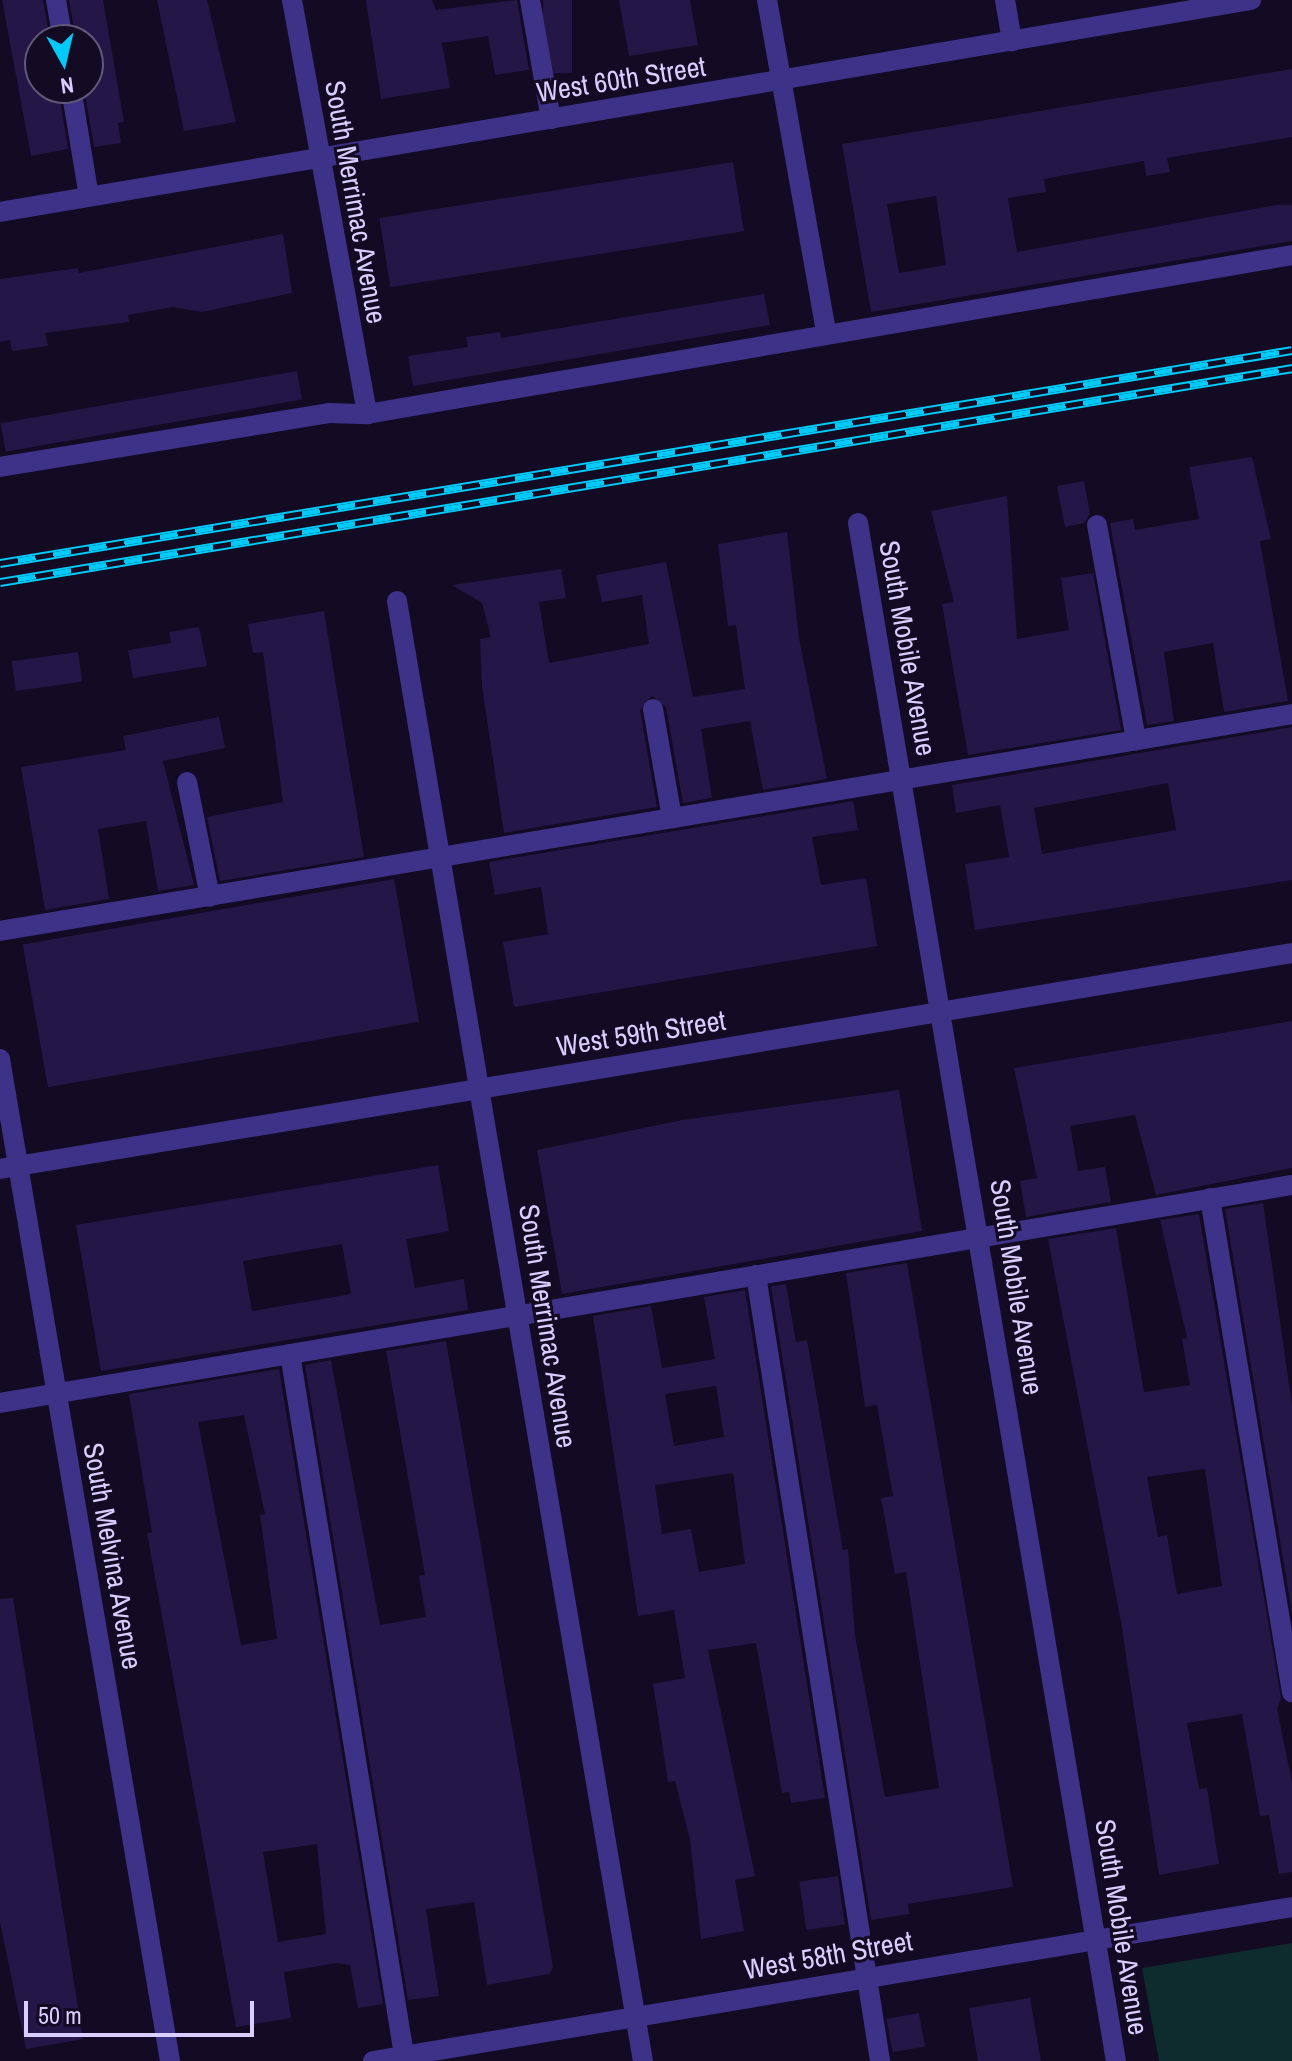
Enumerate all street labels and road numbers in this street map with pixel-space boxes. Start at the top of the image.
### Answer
street label: West 60th Street [534,49,708,109]
street label: South Merrimac Avenue [318,77,394,327]
street label: South Mobile Avenue [872,537,944,759]
street label: West 59th Street [554,1003,728,1063]
street label: South Mobile Avenue [983,1176,1051,1398]
street label: South Merrimac Avenue [512,1201,584,1451]
street label: South Melvina Avenue [76,1440,150,1672]
street label: South Mobile Avenue [1088,1816,1156,2038]
street label: West 58th Street [741,1924,915,1986]

